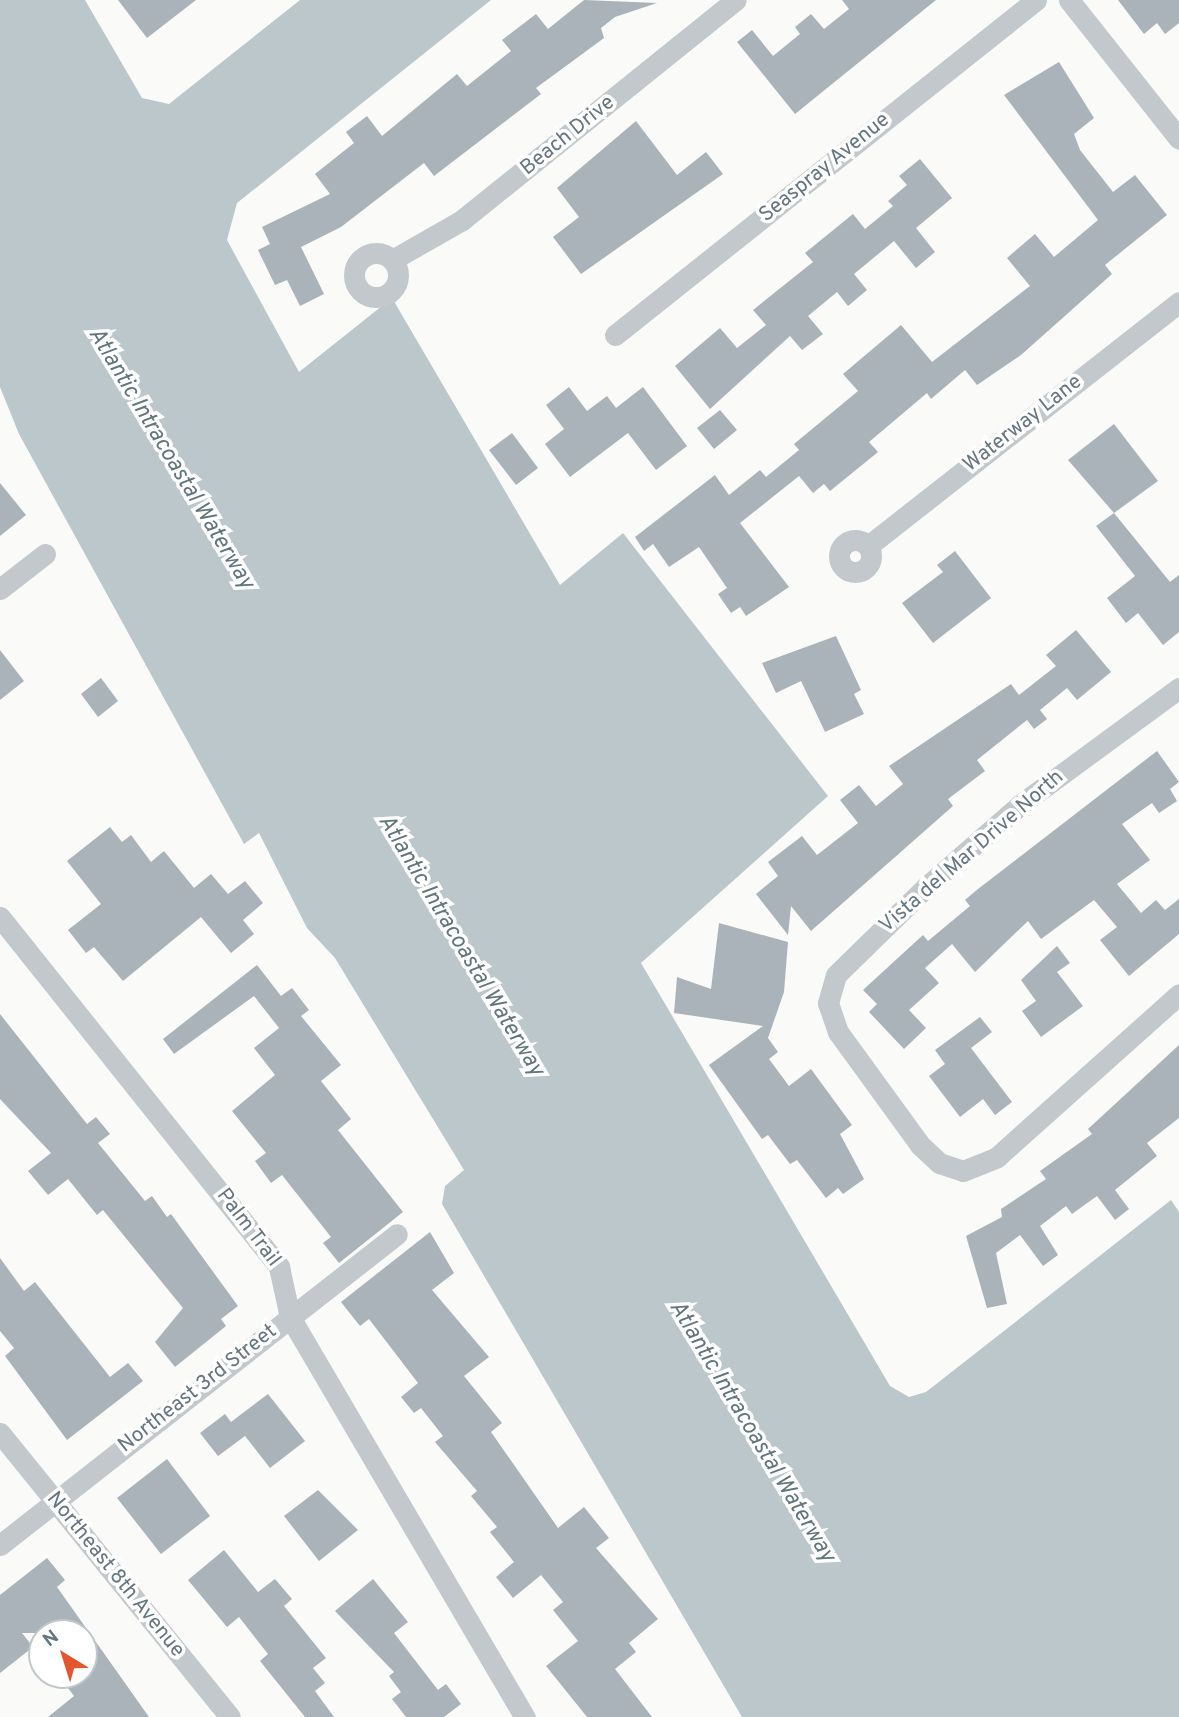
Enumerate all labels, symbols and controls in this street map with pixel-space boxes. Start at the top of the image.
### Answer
street label: Beach Drive [516,90,620,182]
street label: Seaspray Avenue [754,108,896,228]
water label: Atlantic Intracoastal Waterway [81,323,259,595]
street label: Waterway Lane [959,370,1087,478]
street label: Vista del Mar Drive North [875,765,1069,939]
water label: Atlantic Intracoastal Waterway [371,810,549,1082]
street label: Palm Trail [210,1184,286,1272]
water label: Atlantic Intracoastal Waterway [662,1296,840,1568]
street label: Northeast 3rd Street [114,1319,282,1459]
street label: Northeast 8th Avenue [40,1487,190,1663]
north arrow [28,1619,98,1689]

